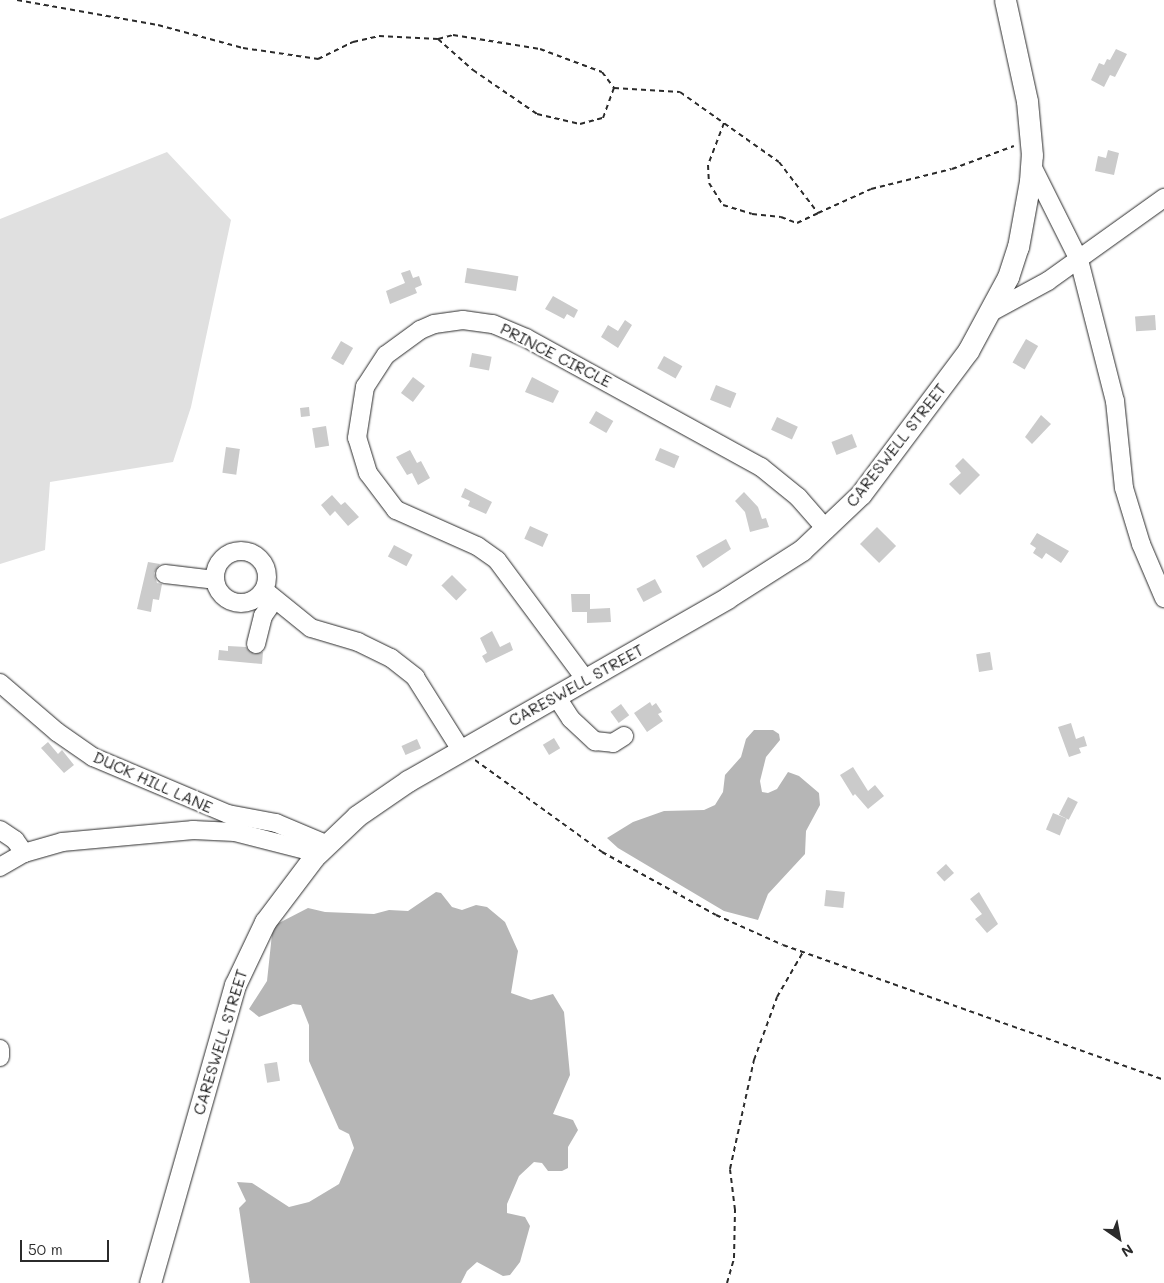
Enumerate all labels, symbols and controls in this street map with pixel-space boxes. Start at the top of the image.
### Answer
street label: PRINCE CIRCLE [497,319,615,391]
street label: CARESWELL STREET [842,379,950,511]
street label: CARESWELL STREET [505,640,647,730]
street label: DUCK HILL LANE [90,747,216,817]
street label: CARESWELL STREET [189,967,251,1117]
north arrow [1094,1213,1144,1263]
scale bar [22,1230,111,1262]
text: 50 m [28,1239,63,1259]
text: N [1118,1240,1137,1262]

